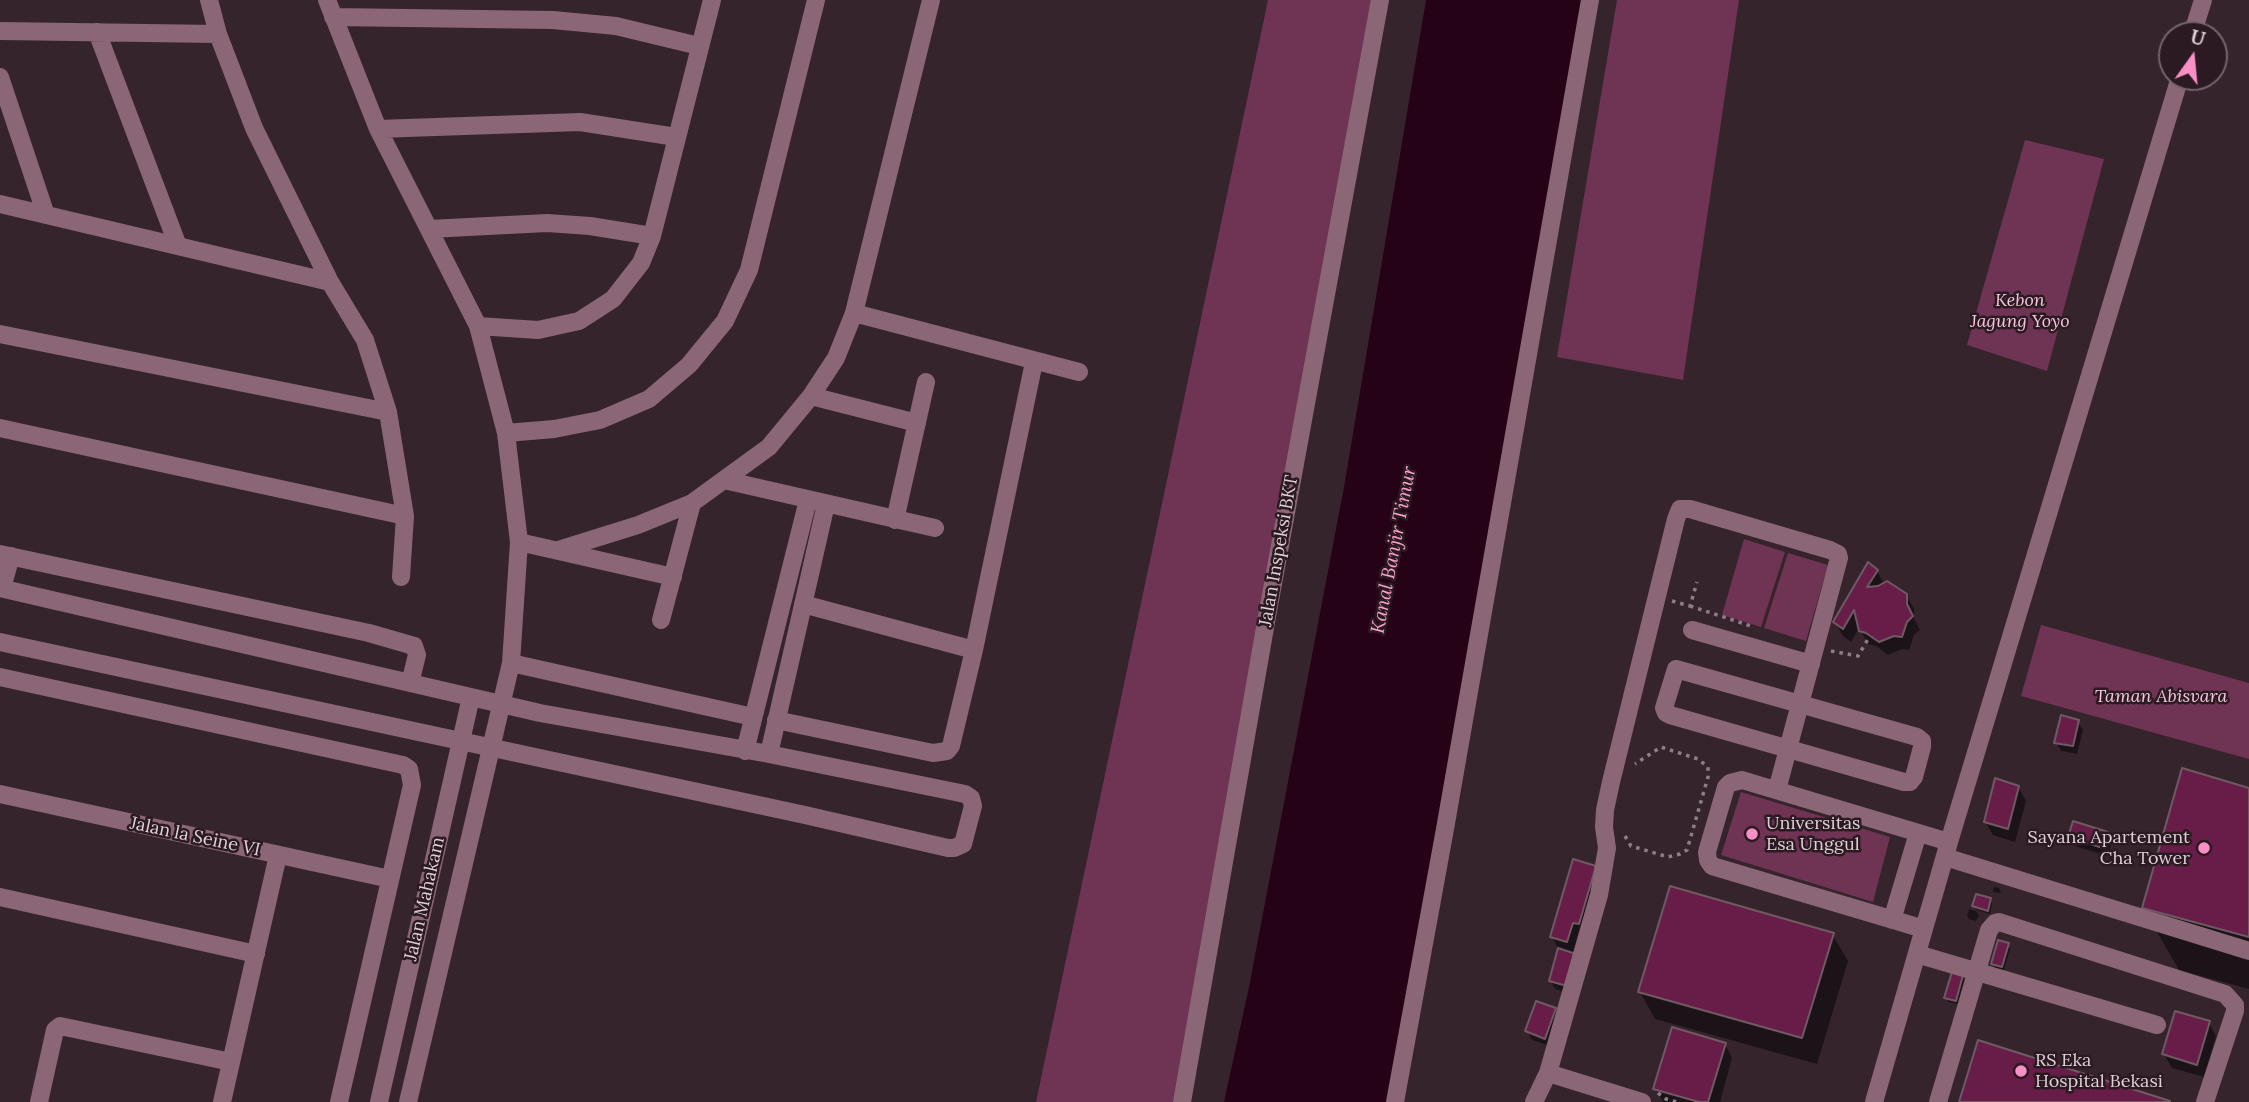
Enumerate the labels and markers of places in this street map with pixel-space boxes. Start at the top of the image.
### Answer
place label: Universitas Esa Unggul [1766,813,1860,856]
marker: Universitas Esa Unggul [1744,826,1760,842]
place label: Sayana Apartement Cha Tower [2027,827,2190,870]
marker: Sayana Apartement Cha Tower [2196,840,2212,856]
place label: RS Eka Hospital Bekasi [2035,1050,2163,1092]
marker: RS Eka Hospital Bekasi [2013,1063,2029,1079]

